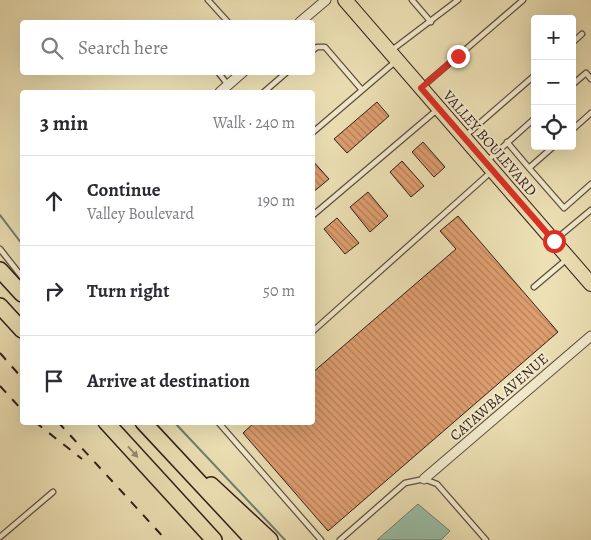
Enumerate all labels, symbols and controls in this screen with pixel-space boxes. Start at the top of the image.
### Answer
map controls [531,15,576,150]
button: + [531,15,576,60]
search box [20,20,315,75]
icon: search [38,34,66,62]
text: Search here [78,35,168,61]
route end [447,45,470,68]
button: − [531,60,576,105]
street label: VALLEY BOULEVARD [438,85,542,200]
button: locate [531,105,576,150]
text: 3 min [40,109,88,137]
text: Walk · 240 m [213,112,295,134]
text: Continue [87,177,161,203]
icon: ahead [40,187,68,215]
text: 190 m [257,190,295,212]
text: Valley Boulevard [87,203,194,225]
route start [543,230,566,253]
icon: right [40,277,68,305]
text: Turn right [87,278,169,304]
text: 50 m [263,280,295,302]
street label: CATAWBA AVENUE [445,349,553,445]
icon: arrive [40,367,68,395]
text: Arrive at destination [87,368,250,394]
one-way arrow [127,445,139,457]

